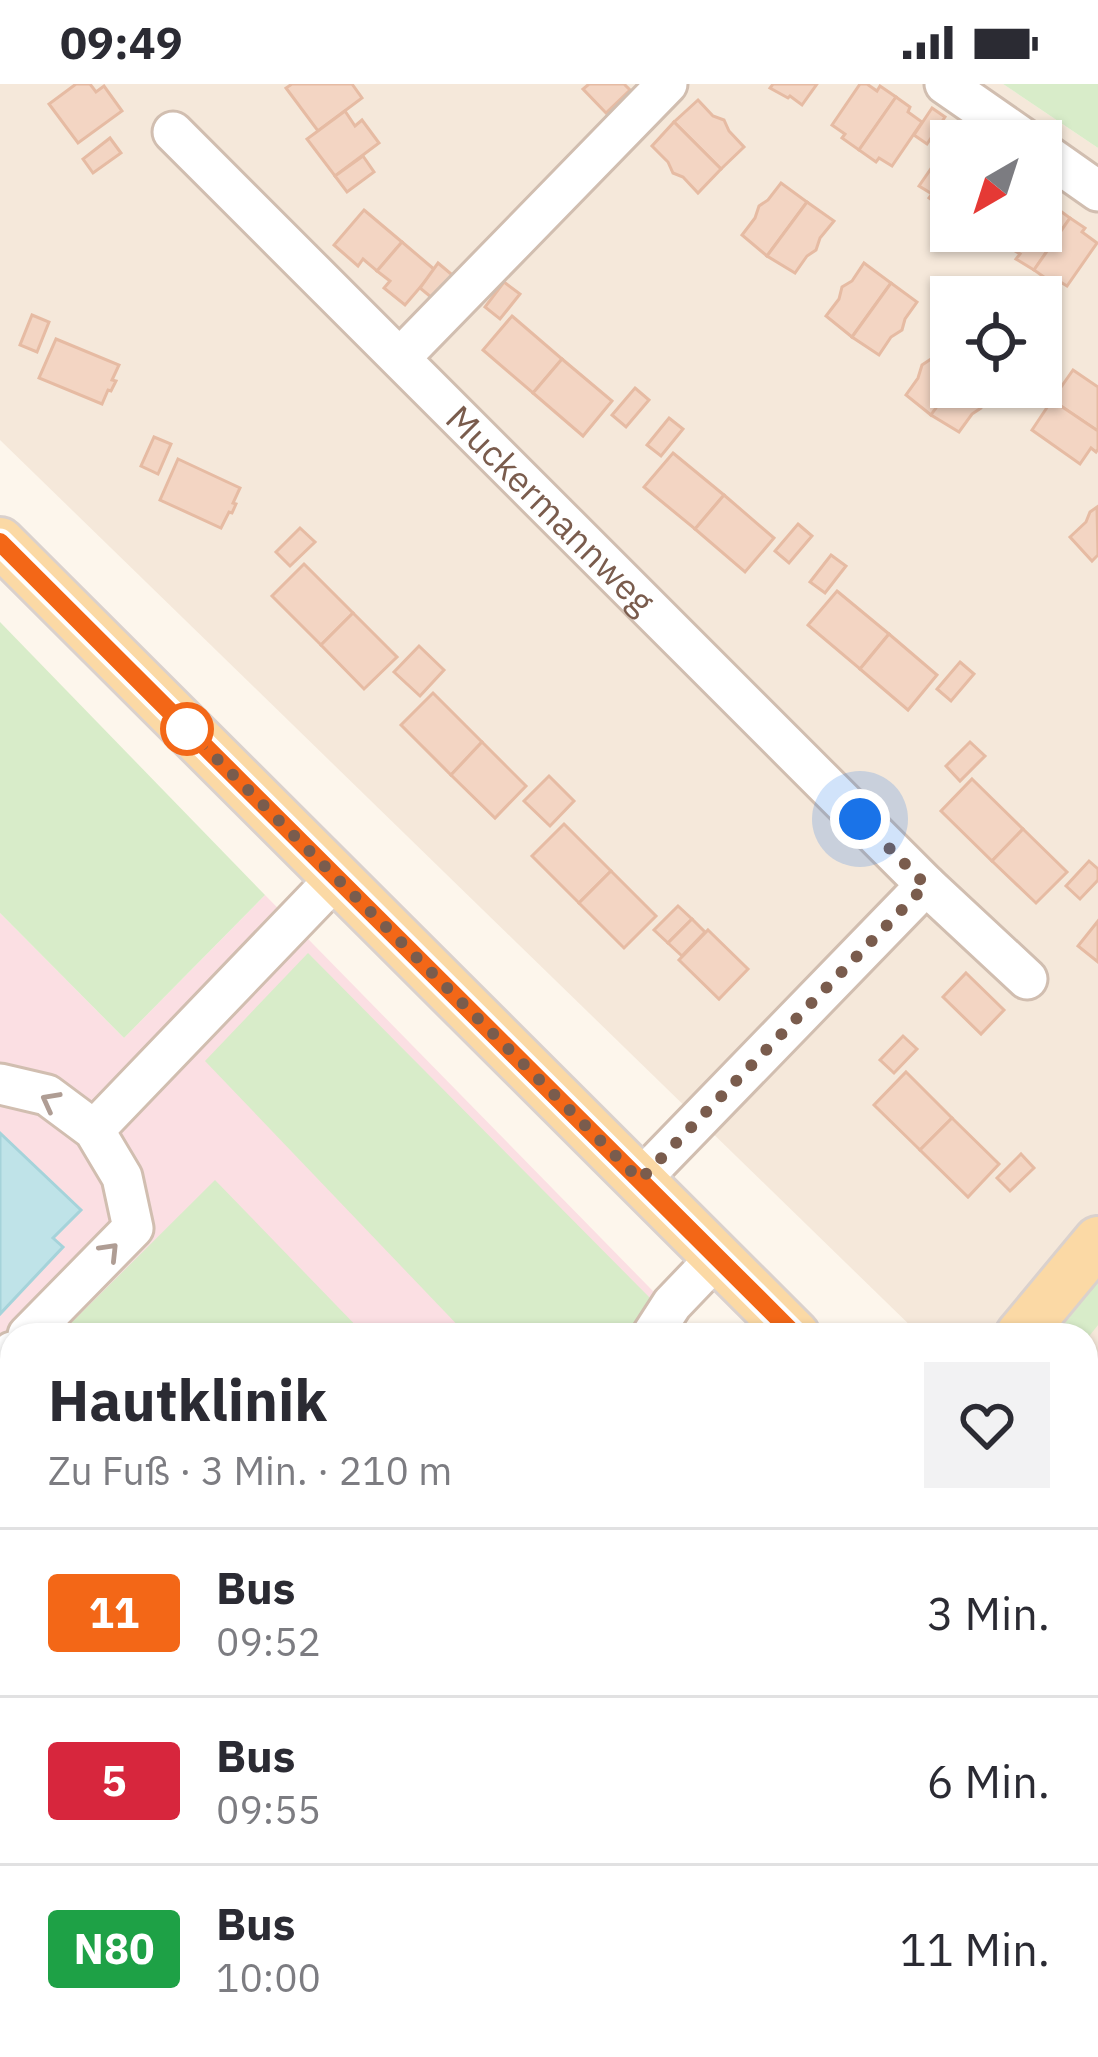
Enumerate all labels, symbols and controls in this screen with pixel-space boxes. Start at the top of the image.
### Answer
text: 09:49 [60,13,183,71]
north arrow [930,120,1062,252]
map controls [930,120,1062,408]
button: locate [930,276,1062,408]
street label: Muckermannweg [436,395,665,624]
unlabelled marker [162,704,212,754]
your location [830,789,890,849]
one-way arrow [40,1093,62,1116]
one-way arrow [96,1243,118,1265]
button: heart [924,1362,1050,1488]
text: Hautklinik [48,1363,327,1437]
text: Zu Fuß · 3 Min. · 210 m [48,1445,452,1496]
text: Bus [216,1558,296,1616]
text: 3 Min. [927,1584,1050,1642]
text: 11 [89,1585,139,1640]
text: 09:52 [216,1616,321,1667]
text: Bus [216,1726,296,1784]
text: 6 Min. [927,1752,1050,1810]
text: 5 [101,1753,127,1808]
text: 09:55 [216,1784,321,1835]
text: Bus [216,1894,296,1952]
text: 11 Min. [900,1920,1050,1978]
text: N80 [74,1921,154,1976]
text: 10:00 [216,1952,321,2003]

